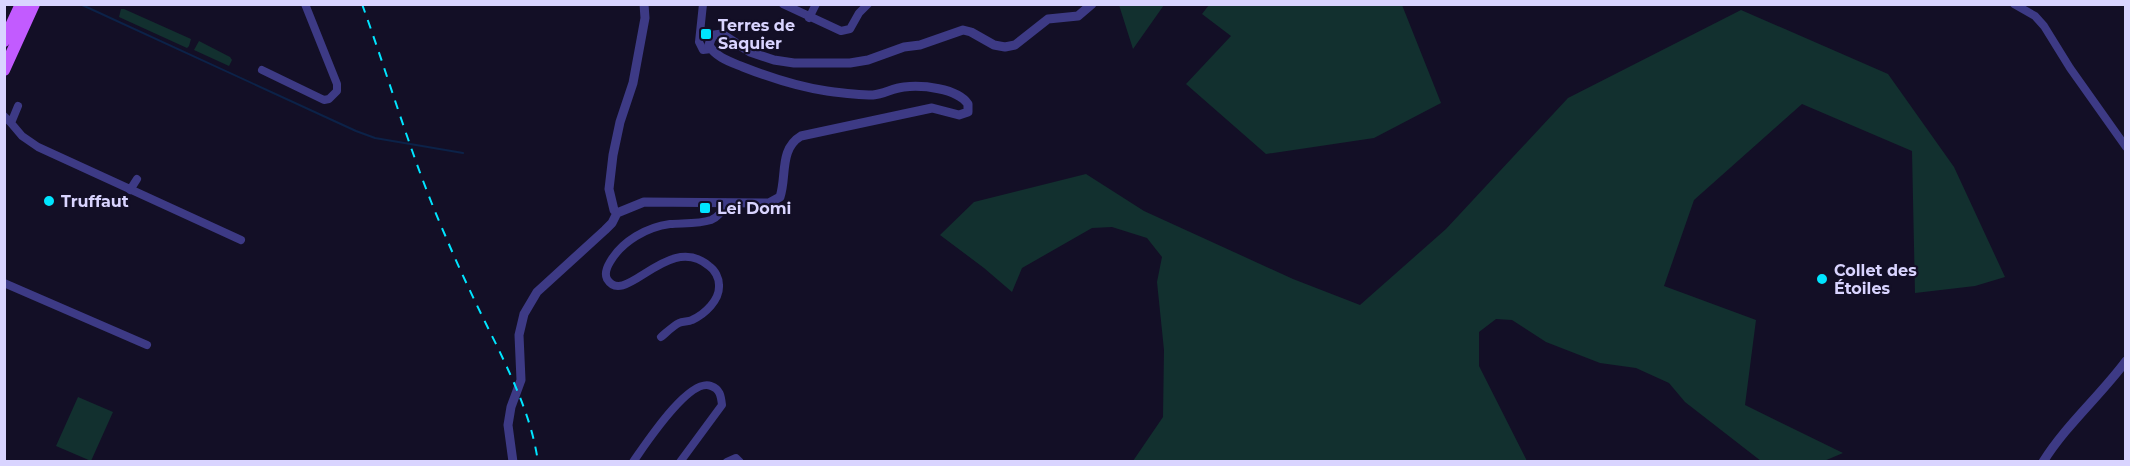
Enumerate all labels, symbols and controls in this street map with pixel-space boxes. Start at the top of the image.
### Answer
place label: Terres de Saquier [718,16,795,53]
marker: Terres de Saquier [699,27,713,41]
place label: Truffaut [61,192,129,211]
marker: Truffaut [42,194,56,208]
place label: Lei Domi [717,199,791,218]
marker: Lei Domi [698,201,712,215]
place label: Collet des Étoiles [1834,261,1917,298]
marker: Collet des Étoiles [1815,272,1829,286]

